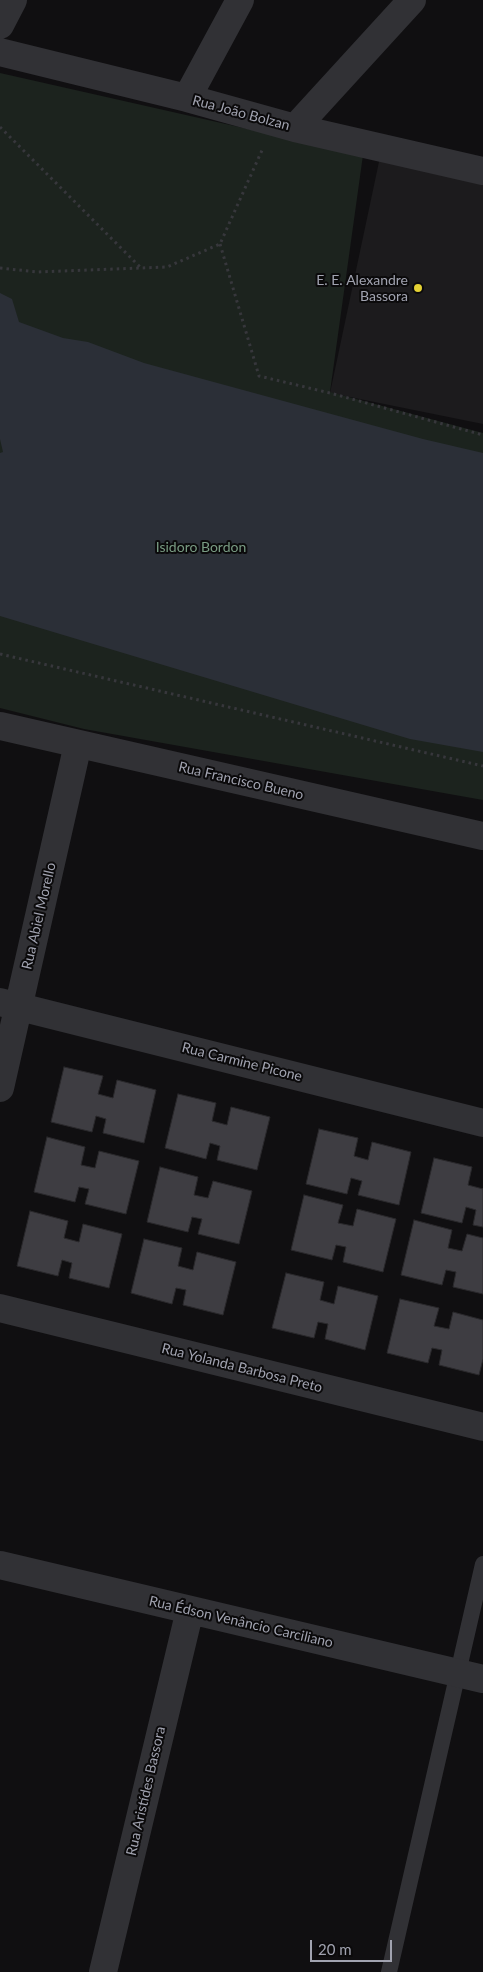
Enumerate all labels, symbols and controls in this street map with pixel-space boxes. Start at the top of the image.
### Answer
street label: Rua João Bolzan [190,92,292,134]
place label: E. E. Alexandre Bassora [316,272,408,304]
marker: E. E. Alexandre Bassora [412,282,424,294]
park label: Isidoro Bordon [156,539,246,555]
street label: Rua Francisco Bueno [177,758,305,804]
street label: Rua Abiel Morello [19,861,59,971]
street label: Rua Carmine Picone [180,1039,304,1085]
street label: Rua Yolanda Barbosa Preto [160,1340,324,1396]
street label: Rua Édson Venâncio Carciliano [147,1593,335,1651]
street label: Rua Aristídes Bassora [123,1725,169,1857]
scale bar [313,1930,396,1962]
text: 20 m [318,1940,352,1958]

